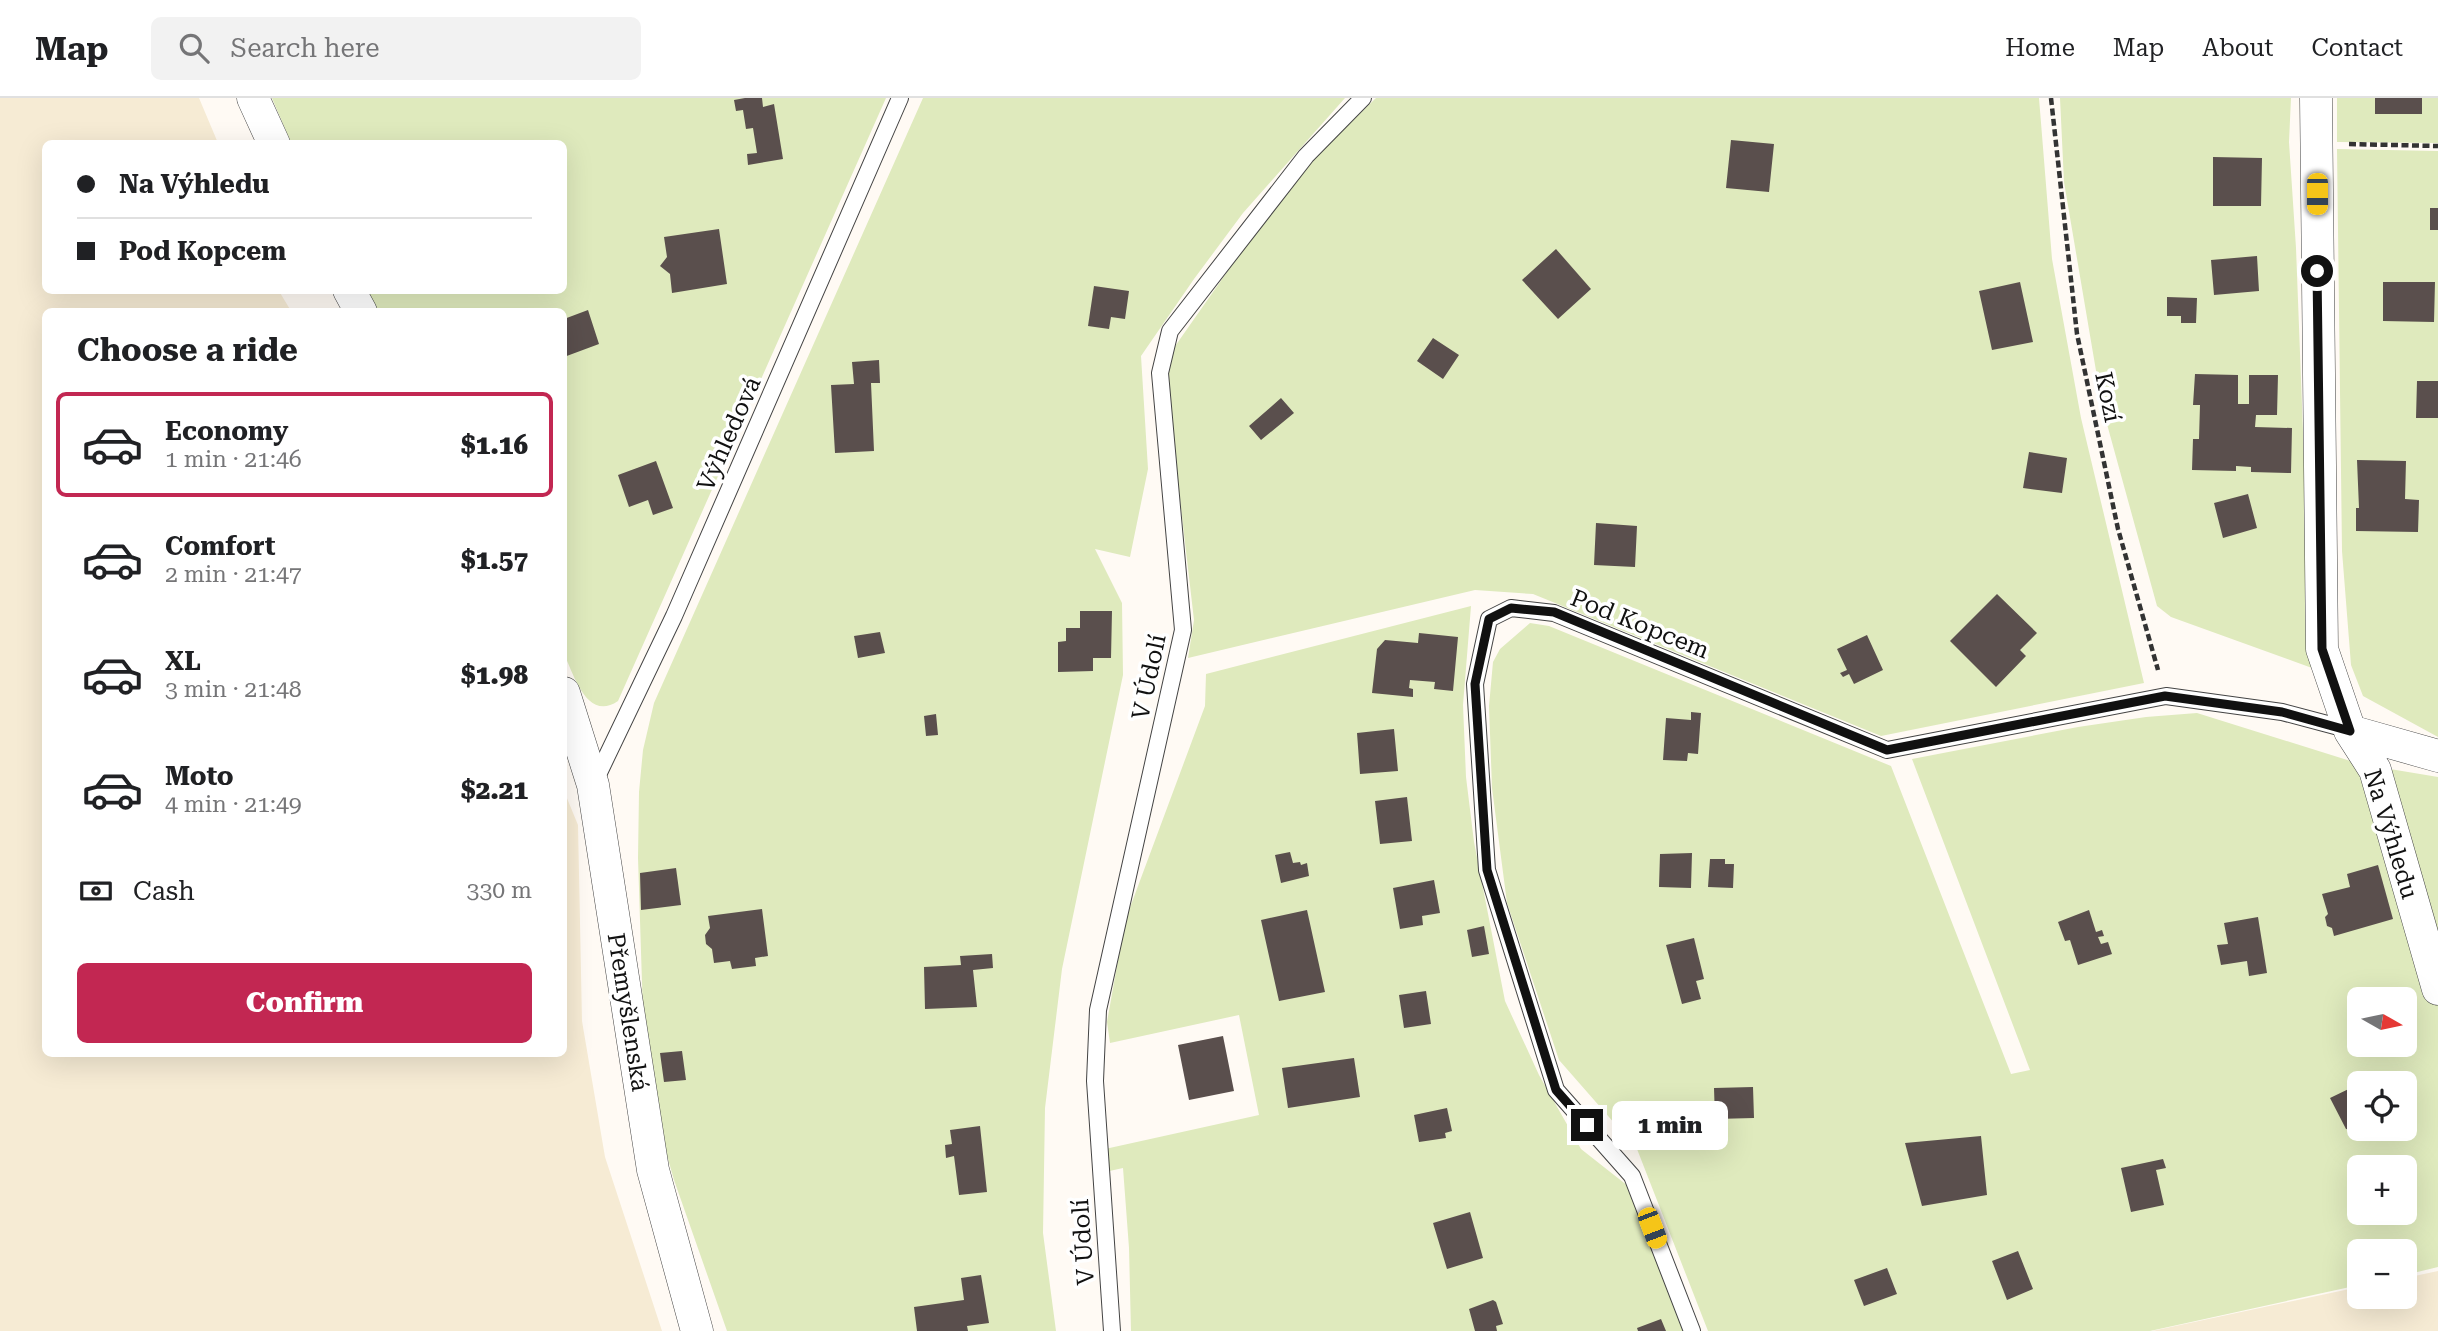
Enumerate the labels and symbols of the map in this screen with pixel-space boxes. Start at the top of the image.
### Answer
car [2307,173,2328,215]
route start [2301,255,2333,287]
street label: Kozí [2089,369,2127,425]
street label: Výhledová [691,373,767,495]
street label: Pod Kopcem [1567,583,1713,665]
street label: V Údolí [1125,631,1172,722]
street label: Na Výhledu [2358,766,2424,902]
street label: Přemyšlenská [602,931,654,1093]
north arrow [2347,987,2417,1057]
callout: 1 min [1612,1100,1727,1150]
route end [1571,1109,1603,1141]
street label: V Údolí [1065,1198,1100,1286]
car [1635,1205,1670,1251]

